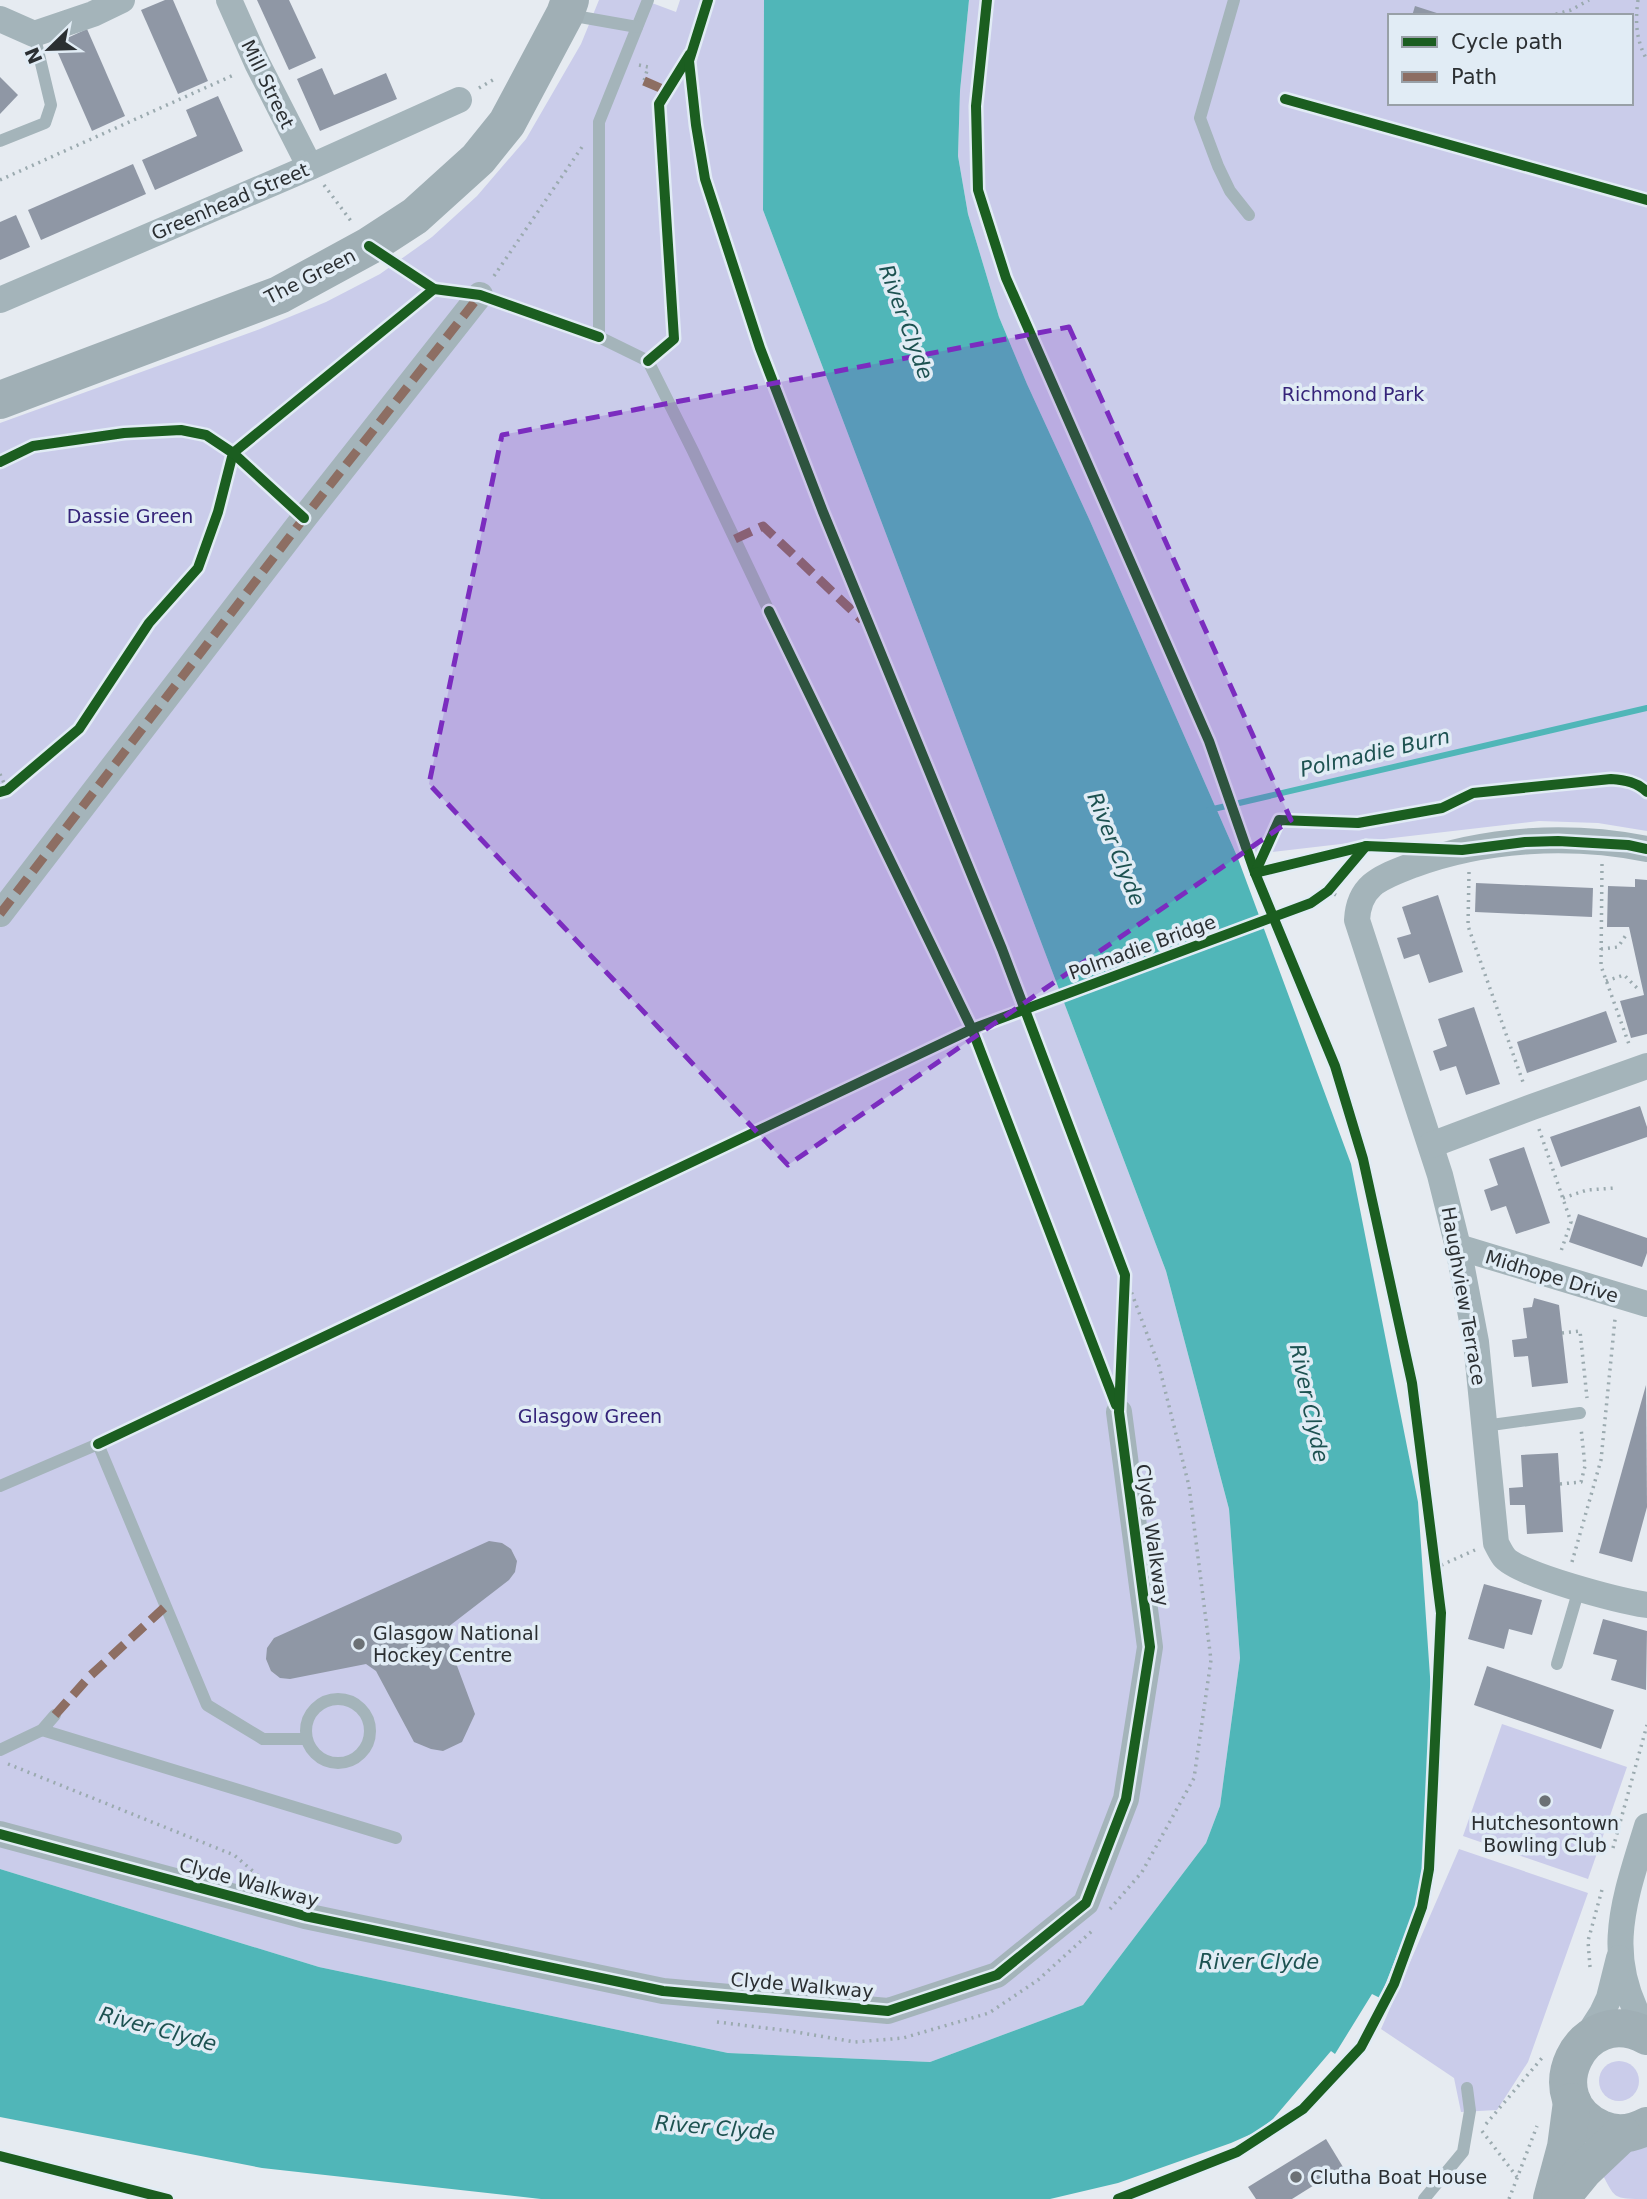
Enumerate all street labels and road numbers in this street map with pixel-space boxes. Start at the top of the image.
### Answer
street label: Mill Street [237,36,299,132]
street label: Greenhead Street [148,158,312,244]
street label: The Green [260,244,359,309]
street label: Polmadie Bridge [1065,910,1219,984]
street label: Haughview Terrace [1437,1205,1491,1387]
street label: Midhope Drive [1483,1245,1621,1307]
street label: Clyde Walkway [1132,1462,1174,1608]
street label: Clyde Walkway [177,1853,321,1911]
street label: Clyde Walkway [730,1968,874,2002]

